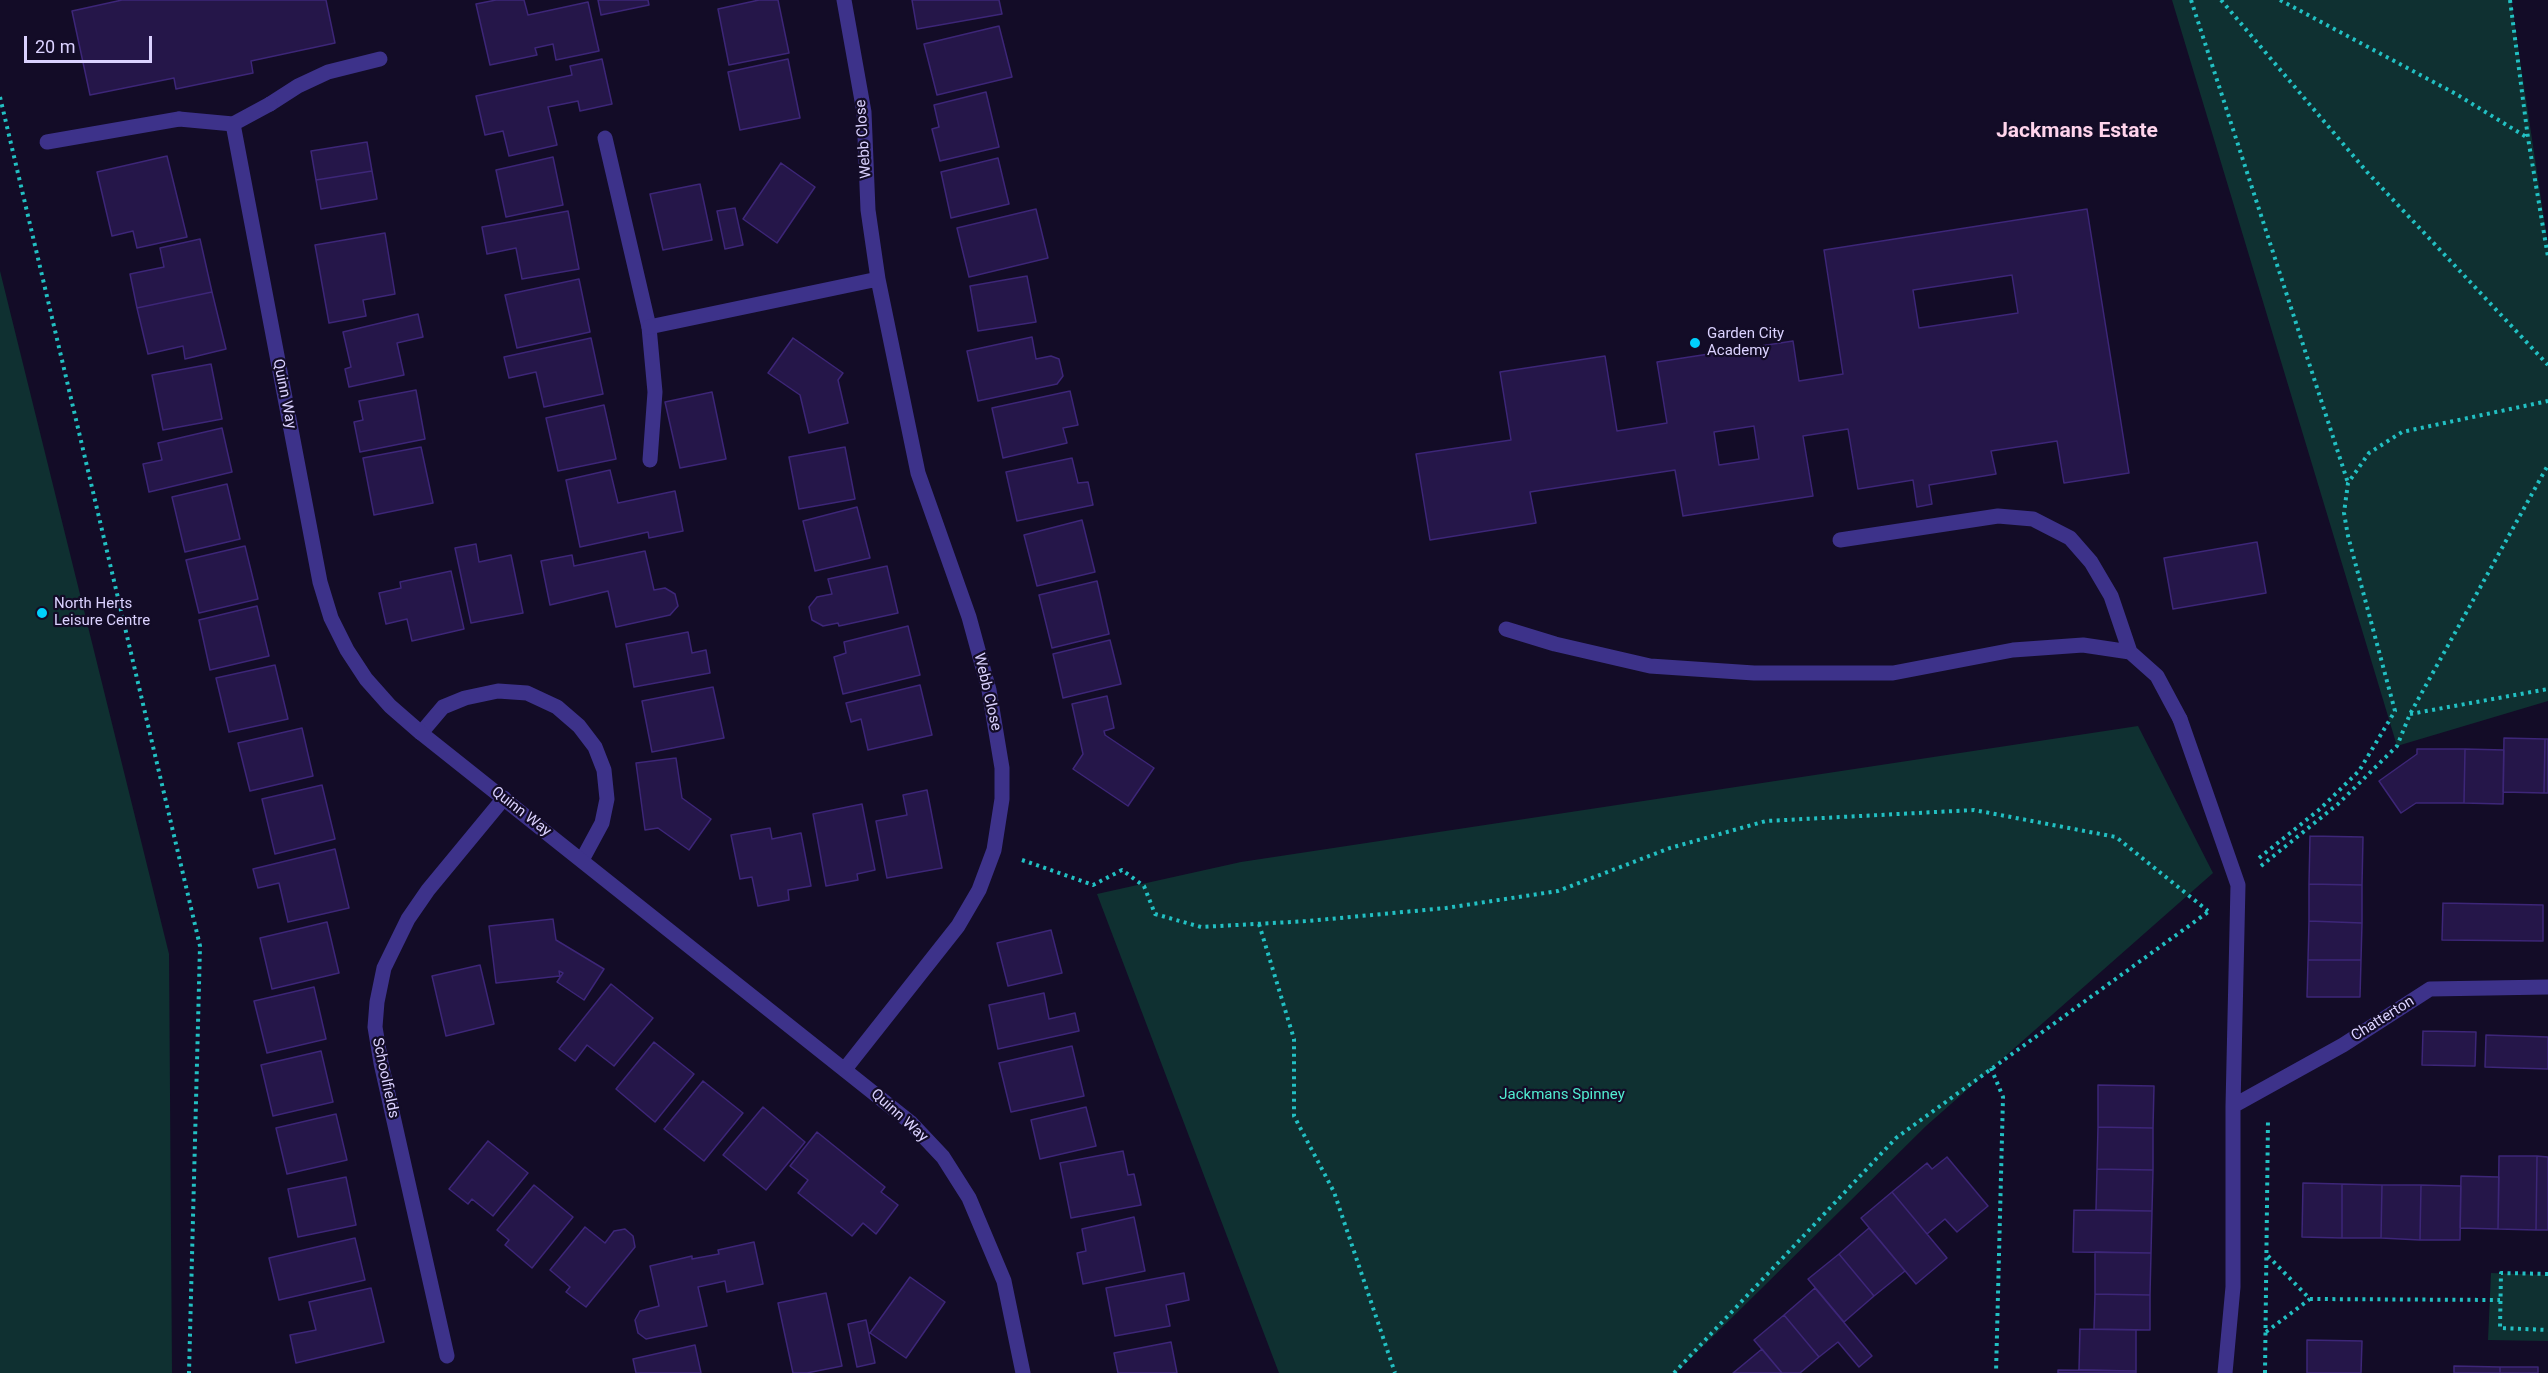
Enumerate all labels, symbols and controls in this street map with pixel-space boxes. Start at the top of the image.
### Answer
scale bar [27,24,154,62]
text: 20 m [35,36,75,57]
street label: Webb Close [852,99,876,179]
district label: Jackmans Estate [1996,119,2158,145]
place label: Garden City Academy [1707,325,1784,360]
marker: Garden City Academy [1688,336,1702,350]
street label: Quinn Way [268,358,300,430]
place label: North Herts Leisure Centre [54,595,150,630]
marker: North Herts Leisure Centre [35,606,49,620]
street label: Webb Close [969,651,1005,733]
street label: Quinn Way [488,783,554,841]
street label: Chatterton [2348,993,2418,1045]
street label: Schoolfields [368,1036,402,1120]
street label: Quinn Way [867,1086,931,1146]
park label: Jackmans Spinney [1499,1086,1625,1104]

